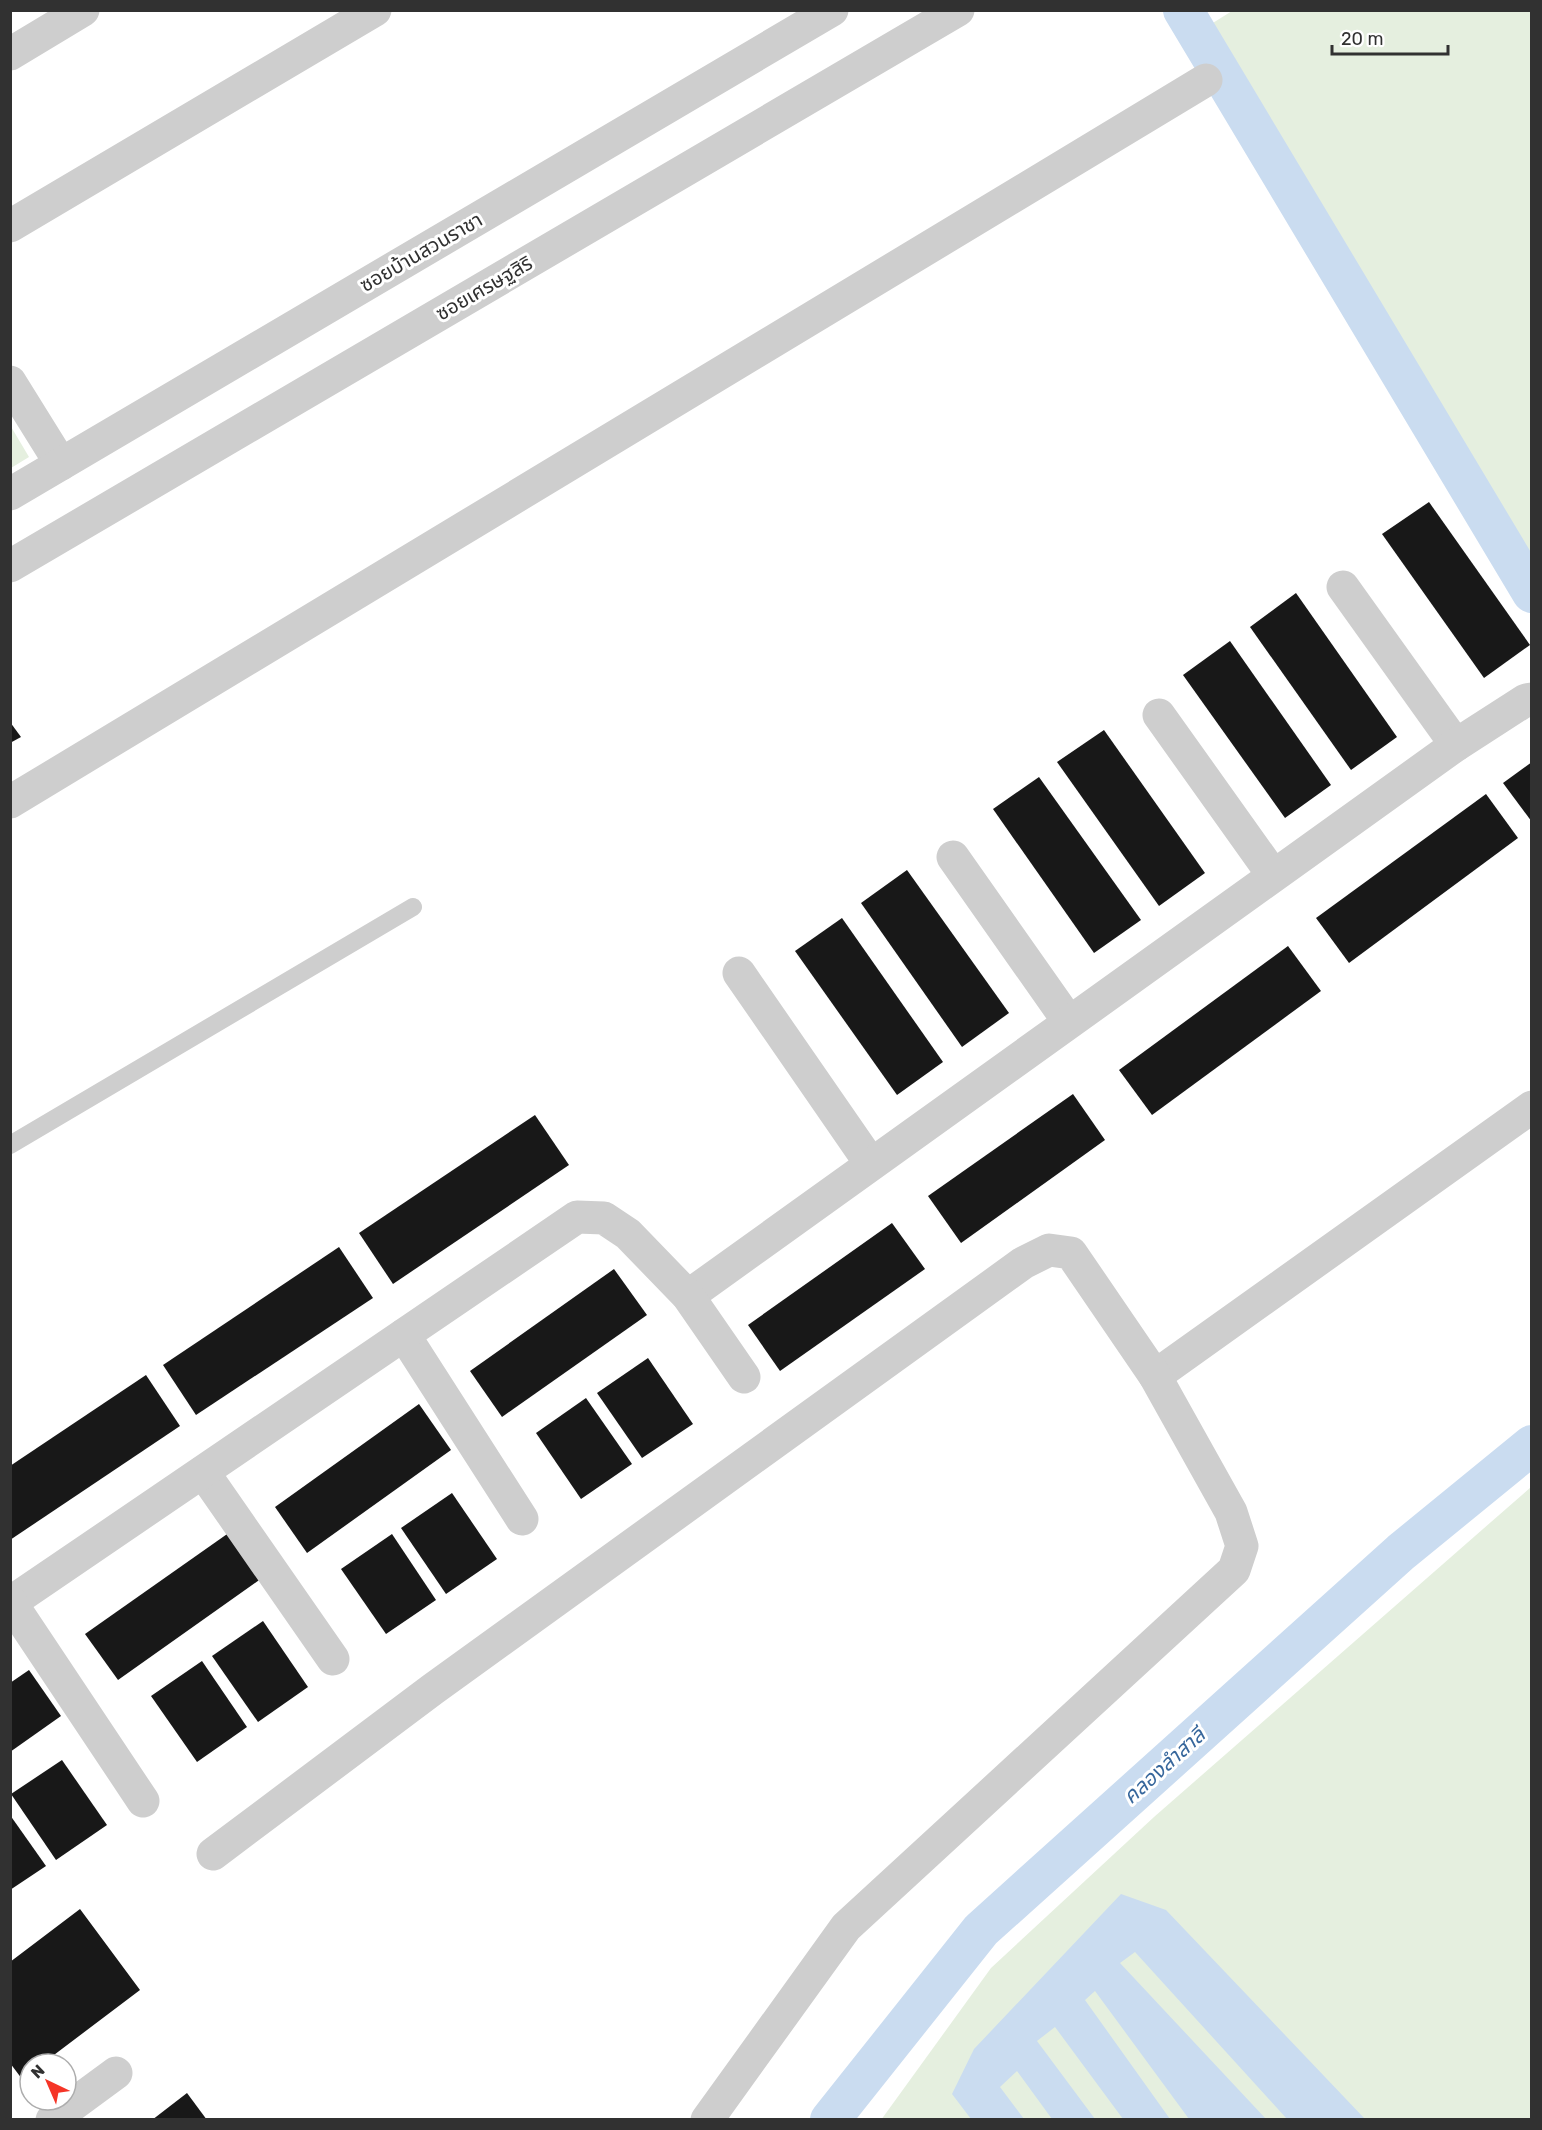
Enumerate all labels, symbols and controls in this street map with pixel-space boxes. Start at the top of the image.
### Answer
scale bar [1332,18,1448,56]
text: 20 m [1341,28,1383,50]
street label: ซอยบ้านสวนราชา [355,207,487,297]
street label: ซอยเศรษฐสิริ [431,251,537,325]
water label: คลองลำสาลี [1118,1721,1212,1809]
north arrow [18,2052,78,2112]
text: N [27,2061,49,2082]

